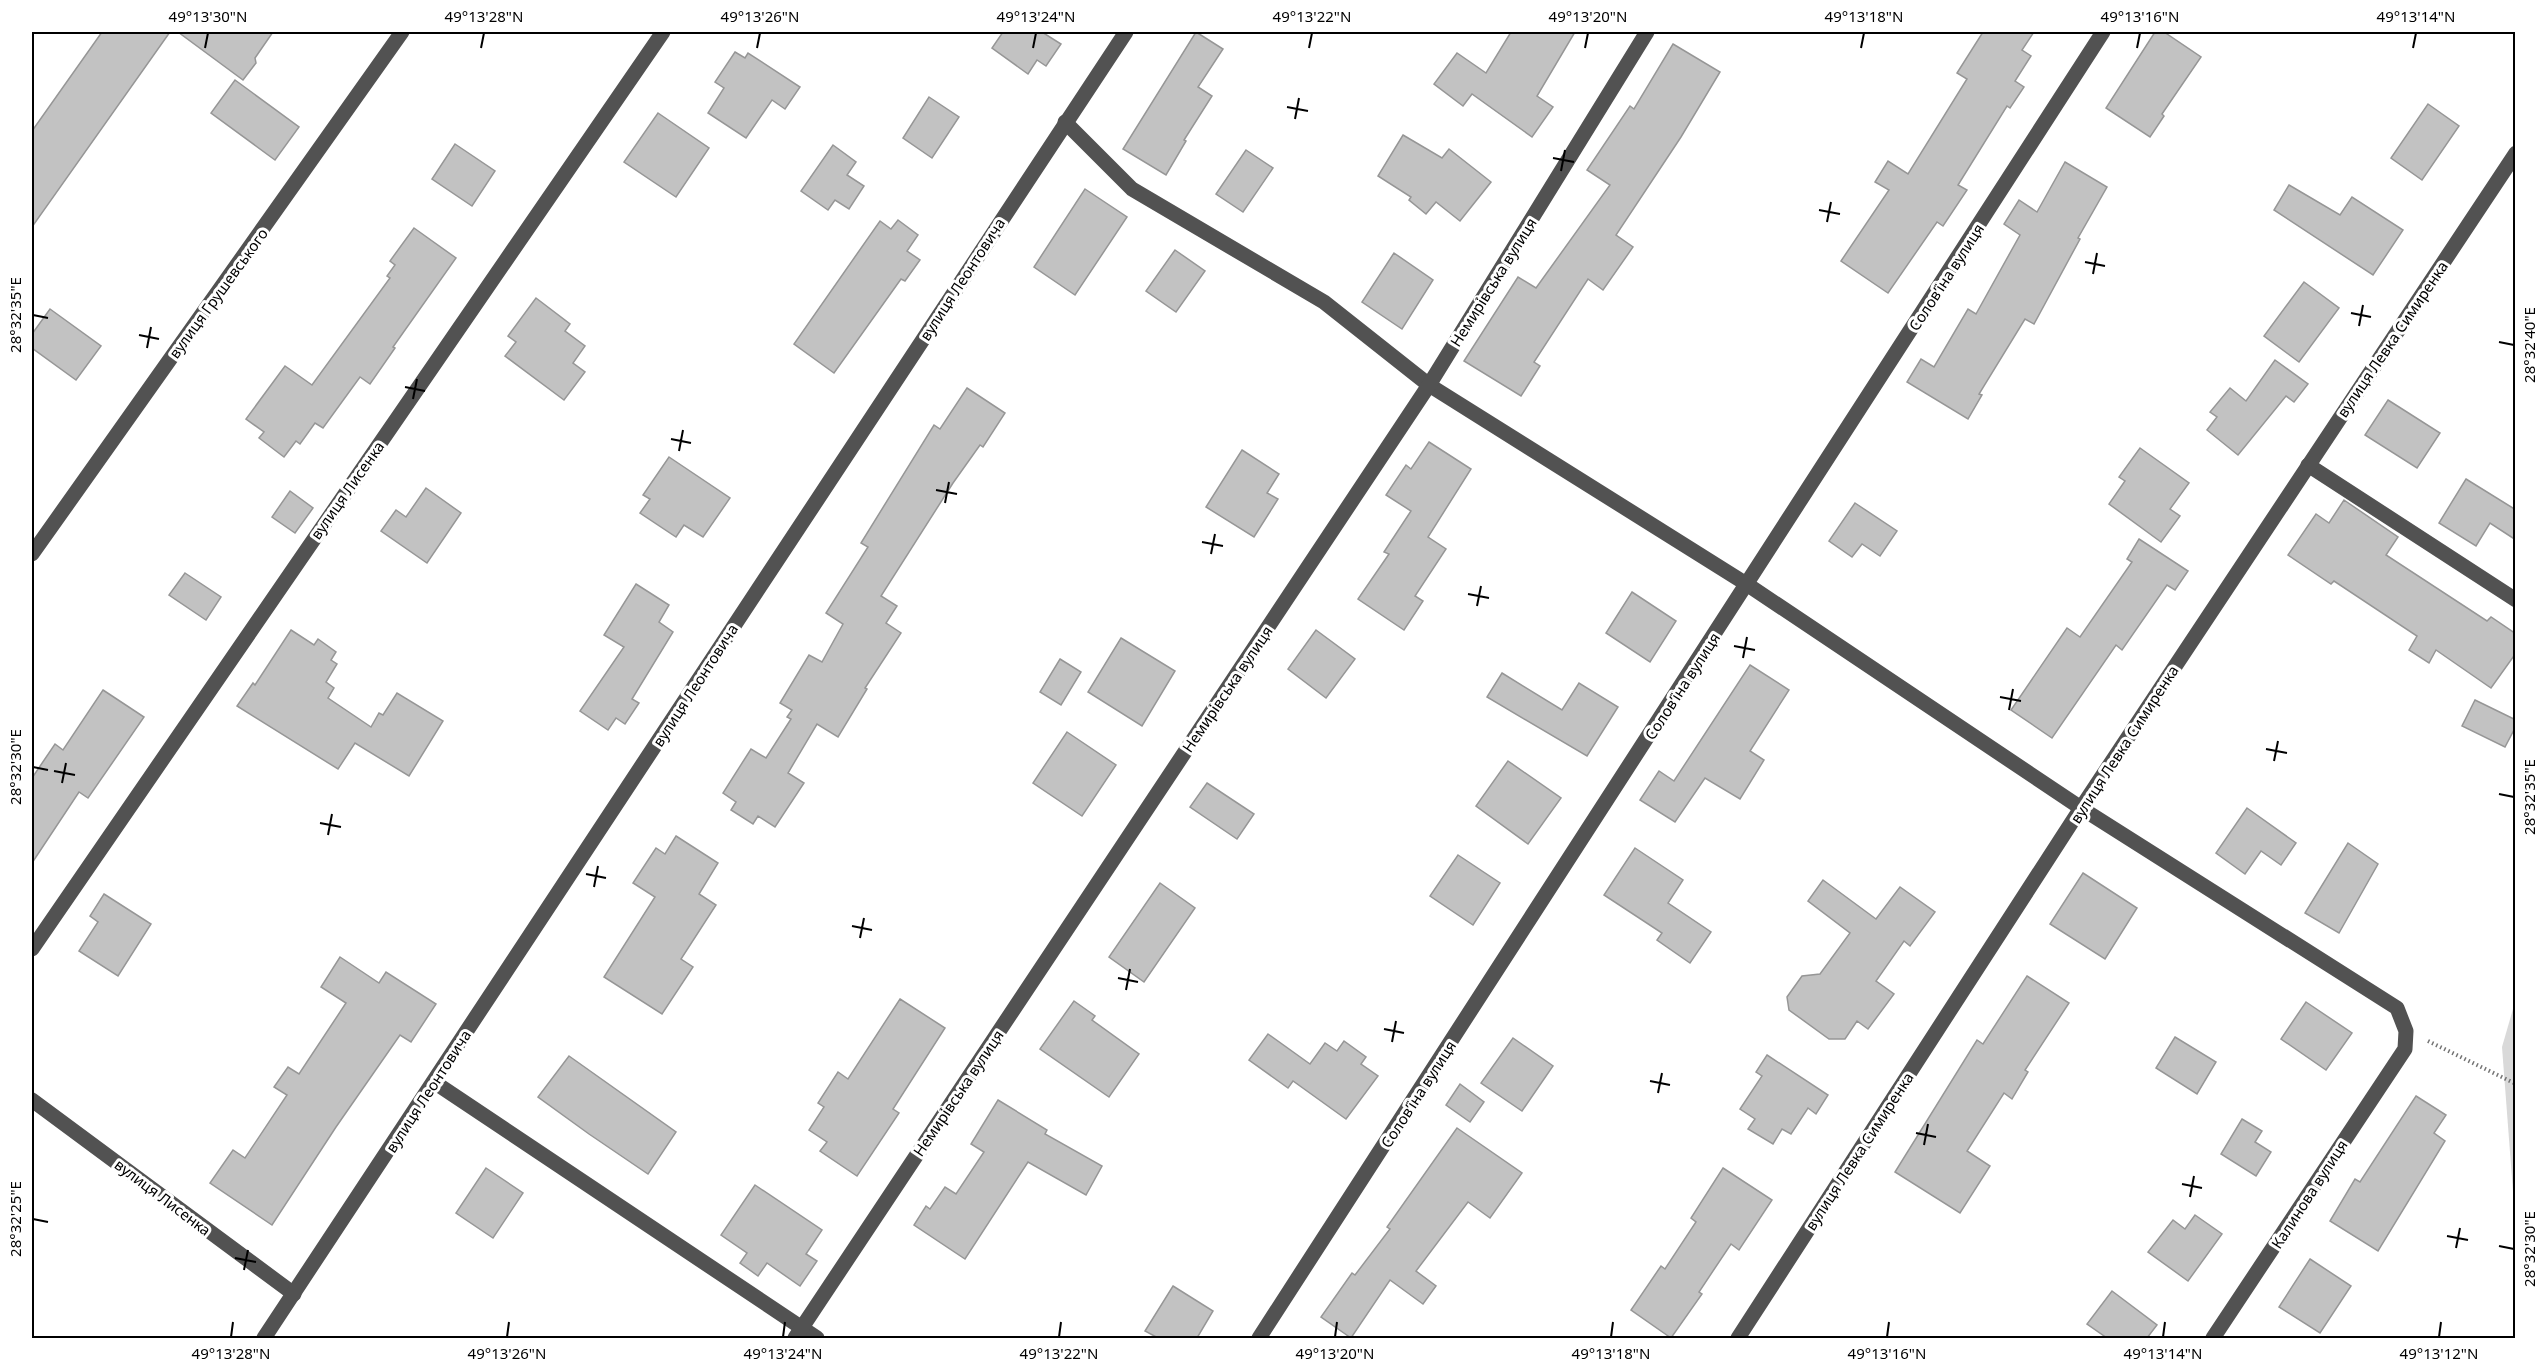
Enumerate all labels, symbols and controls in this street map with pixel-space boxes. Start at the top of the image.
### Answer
text: 49°13'30"N [169,6,247,26]
text: 49°13'28"N [445,6,523,26]
text: 49°13'26"N [721,6,799,26]
text: 49°13'24"N [997,6,1075,26]
text: 49°13'22"N [1273,6,1351,26]
text: 49°13'20"N [1549,6,1627,26]
text: 49°13'18"N [1825,6,1903,26]
text: 49°13'16"N [2101,6,2179,26]
text: 49°13'14"N [2377,6,2455,26]
street label: вулиця Леонтовича [915,214,1009,344]
street label: Немирівська вулиця [1445,214,1541,350]
street label: Соловʼїна вулиця [1904,220,1988,334]
street label: вулиця Грушевського [164,224,272,362]
street label: вулиця Левка Симиренка [2332,257,2452,421]
text: 28°32'35"E [5,277,25,353]
text: 28°32'40"E [2519,307,2539,383]
street label: вулиця Лисенка [306,437,388,543]
street label: вулиця Леонтовича [648,620,742,750]
street label: Немирівська вулиця [1177,622,1277,756]
street label: Соловʼїна вулиця [1640,629,1724,743]
street label: вулиця Левка Симиренка [2065,661,2183,827]
text: 28°32'30"E [5,729,25,805]
text: 28°32'35"E [2519,759,2539,835]
street label: вулиця Леонтовича [381,1026,475,1156]
street label: Немирівська вулиця [908,1026,1008,1160]
street label: Соловʼїна вулиця [1376,1037,1460,1151]
street label: вулиця Левка Симиренка [1800,1068,1918,1234]
street label: Калинова вулиця [2266,1136,2352,1252]
street label: вулиця Лисенка [111,1154,215,1240]
text: 28°32'25"E [5,1181,25,1257]
text: 28°32'30"E [2519,1211,2539,1287]
text: 49°13'28"N [192,1343,270,1363]
text: 49°13'26"N [468,1343,546,1363]
text: 49°13'24"N [744,1343,822,1363]
text: 49°13'22"N [1020,1343,1098,1363]
text: 49°13'20"N [1296,1343,1374,1363]
text: 49°13'18"N [1572,1343,1650,1363]
text: 49°13'16"N [1848,1343,1926,1363]
text: 49°13'14"N [2124,1343,2202,1363]
text: 49°13'12"N [2400,1343,2478,1363]

